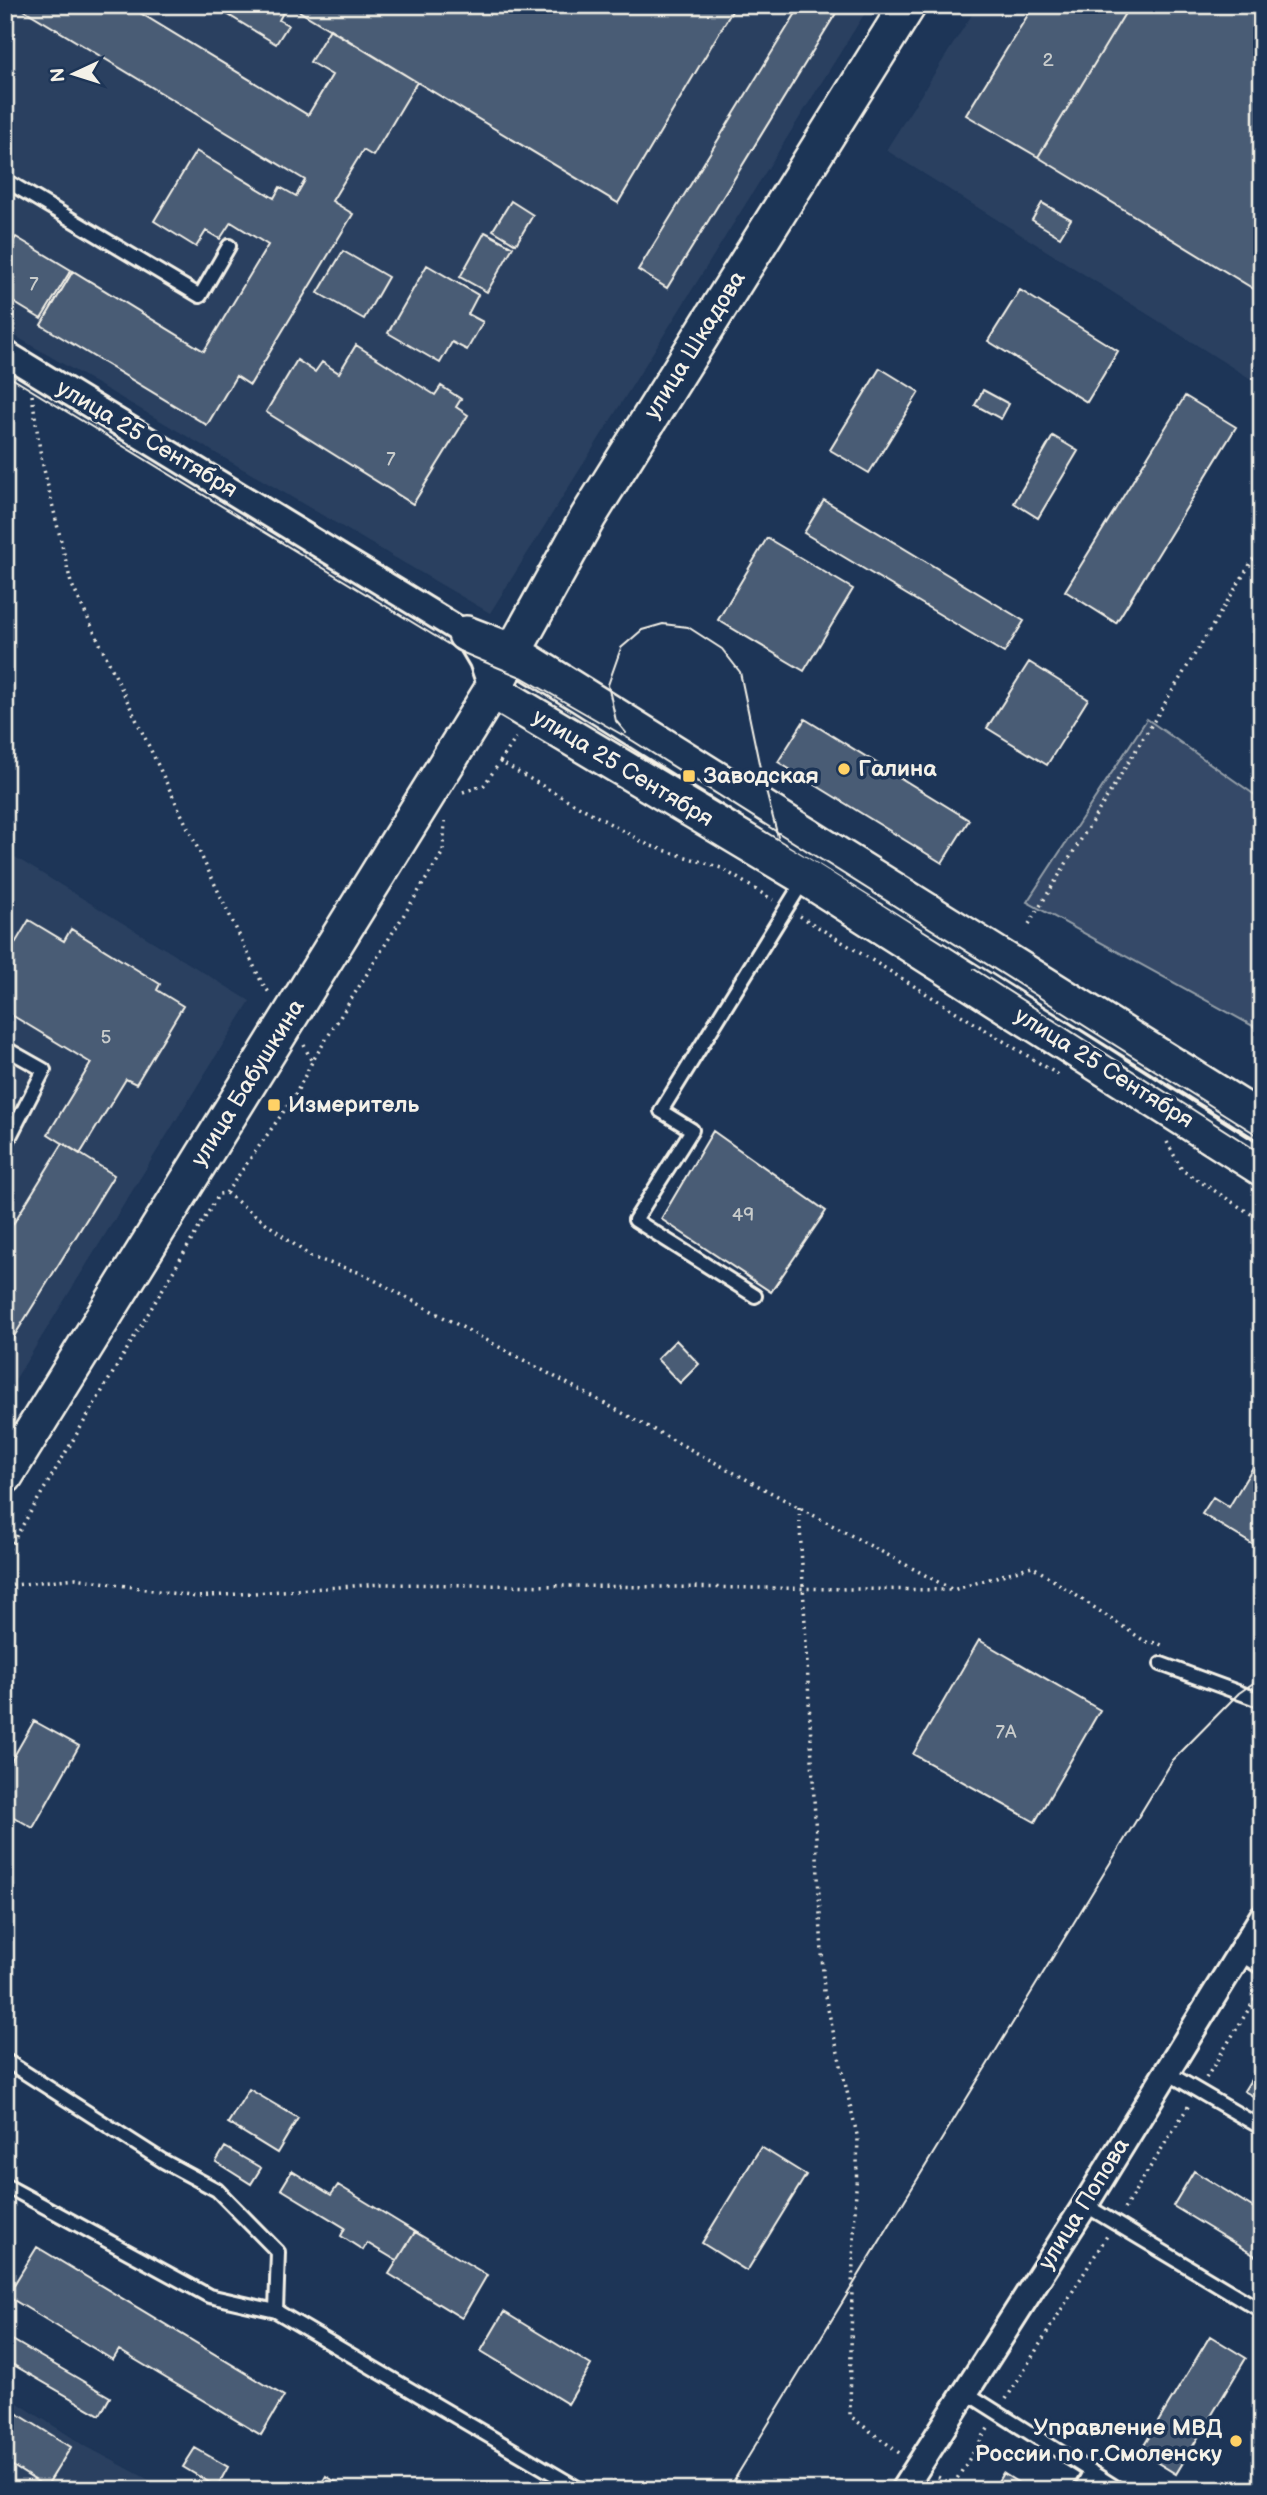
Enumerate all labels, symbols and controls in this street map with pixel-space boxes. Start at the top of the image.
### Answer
north arrow [38,38,108,108]
house number: 2 [1042,49,1054,72]
text: N [47,67,71,83]
street label: улица Шкадова [638,266,752,424]
house number: 7 [29,273,39,296]
street label: улица 25 Сентября [51,374,243,504]
house number: 7 [386,448,396,471]
street label: улица 25 Сентября [527,703,719,833]
place label: Галина [858,755,937,783]
marker: Галина [836,761,852,777]
place label: Заводская [703,762,819,790]
marker: Заводская [681,768,697,784]
street label: улица Бабушкина [185,994,311,1172]
street label: улица 25 Сентября [1009,1002,1199,1134]
house number: 5 [101,1026,112,1049]
place label: Измеритель [288,1091,419,1119]
marker: Измеритель [266,1097,282,1113]
house number: 49 [732,1204,754,1227]
house number: 7А [996,1721,1017,1744]
street label: улица Попова [1032,2133,1136,2275]
place label: Управление МВД России по г.Смоленску [975,2414,1222,2468]
marker: Управление МВД России по г.Смоленску [1228,2433,1244,2449]

